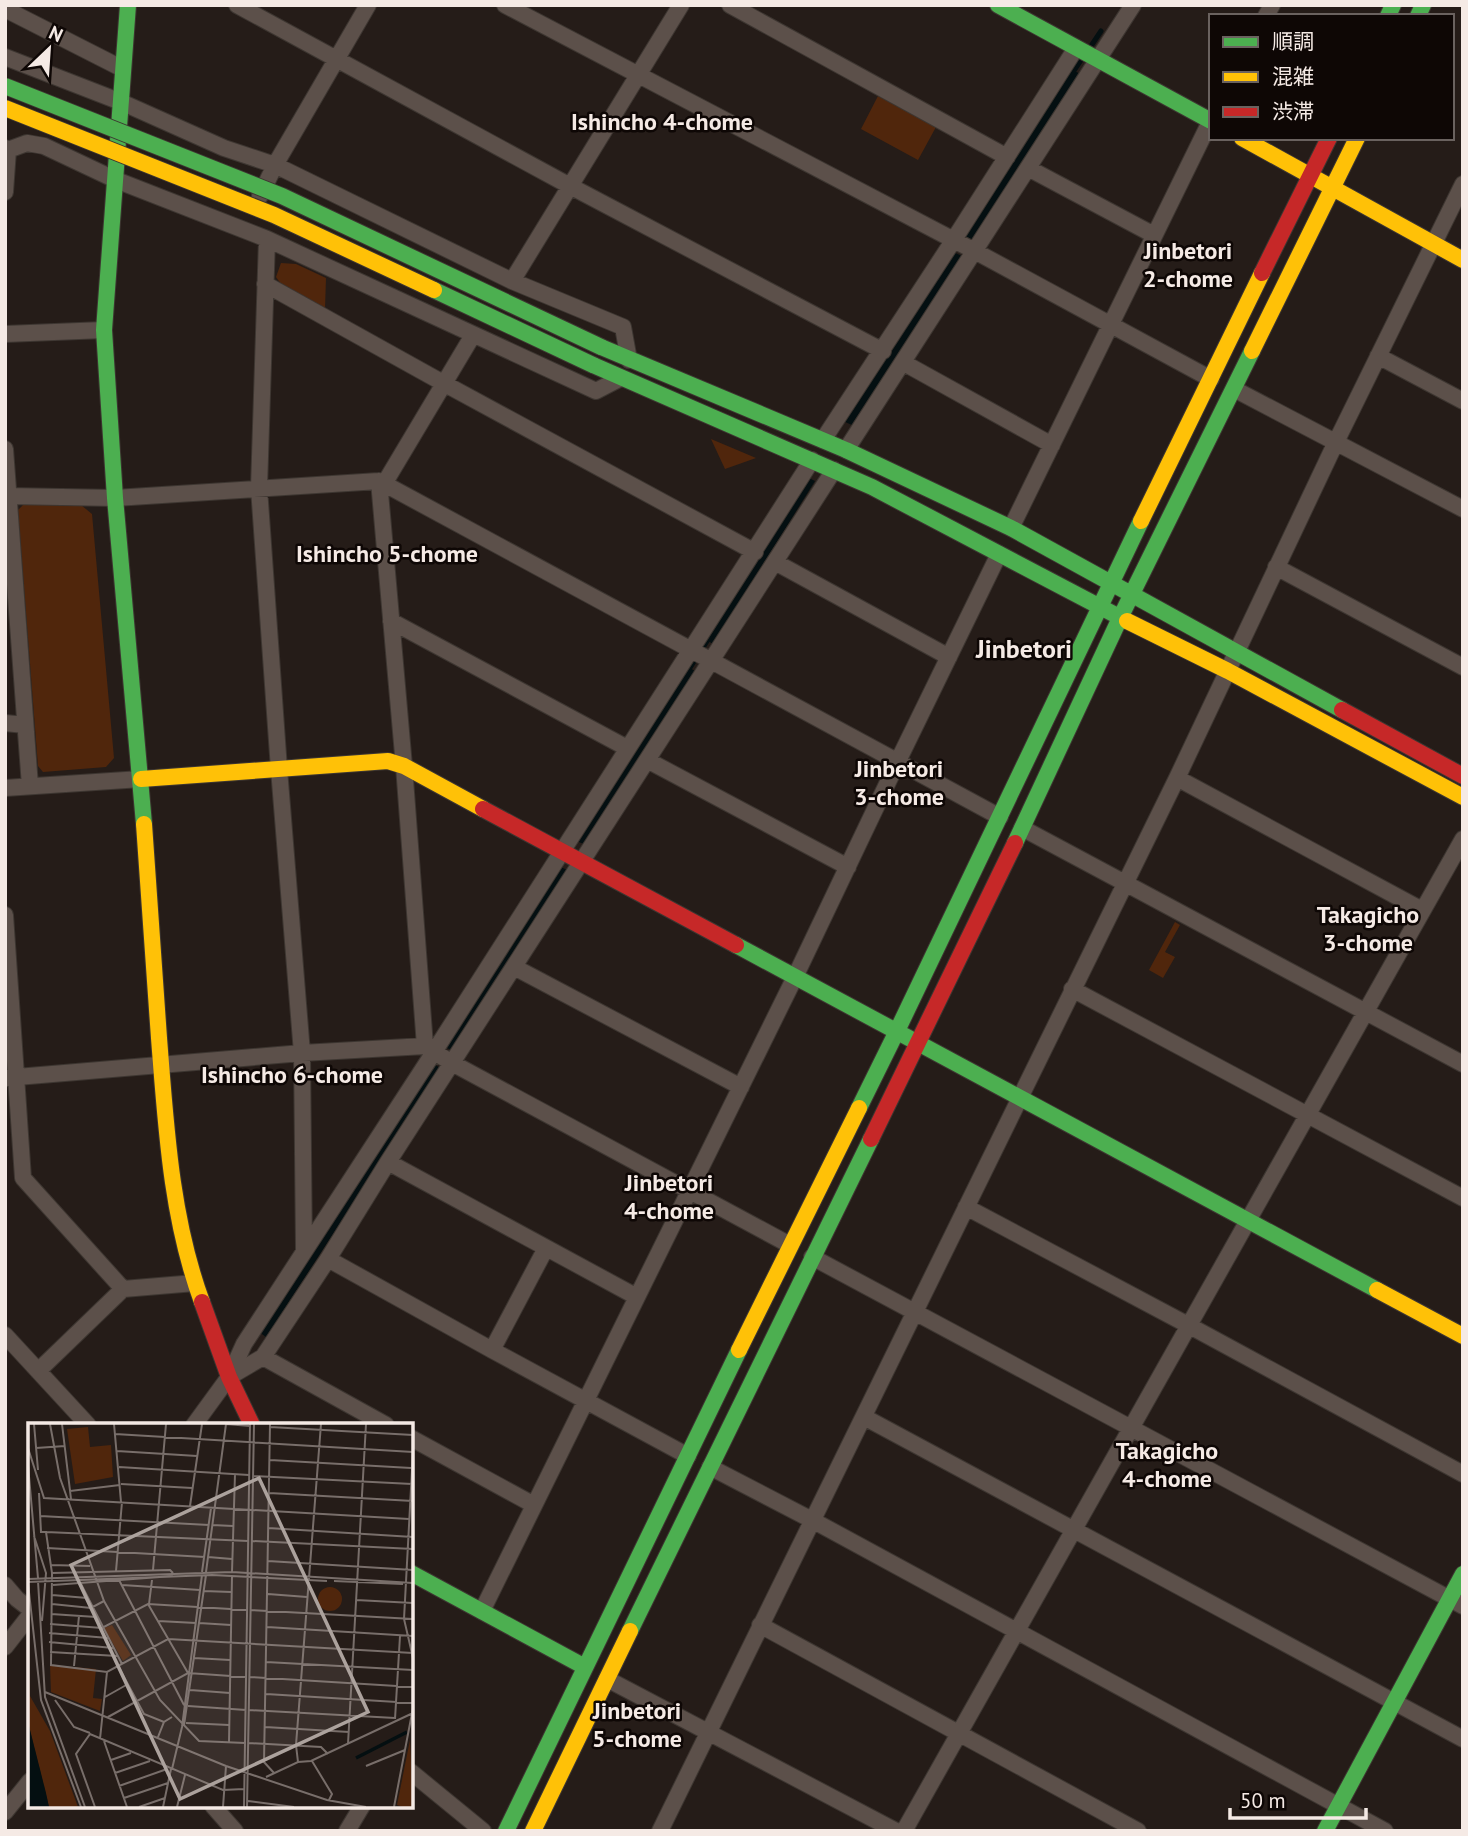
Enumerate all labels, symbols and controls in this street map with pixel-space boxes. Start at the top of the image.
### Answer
north arrow [14,14,84,84]
legend [1209,14,1454,140]
text: N [45,20,67,47]
text: 順調 [1272,28,1314,55]
text: 混雑 [1272,63,1314,90]
text: 渋滞 [1272,98,1314,125]
district label: Ishincho 4-chome [571,106,753,137]
district label: Jinbetori 2-chome [1143,235,1233,294]
district label: Ishincho 5-chome [296,538,478,569]
district label: Jinbetori [975,632,1072,665]
district label: Jinbetori 3-chome [854,753,944,812]
district label: Takagicho 3-chome [1317,899,1419,958]
district label: Ishincho 6-chome [201,1059,383,1090]
district label: Jinbetori 4-chome [624,1167,714,1226]
inset map [28,1423,413,1808]
district label: Takagicho 4-chome [1116,1435,1218,1494]
district label: Jinbetori 5-chome [592,1695,682,1754]
scale bar [1230,1776,1366,1820]
text: 50 m [1240,1787,1286,1814]

